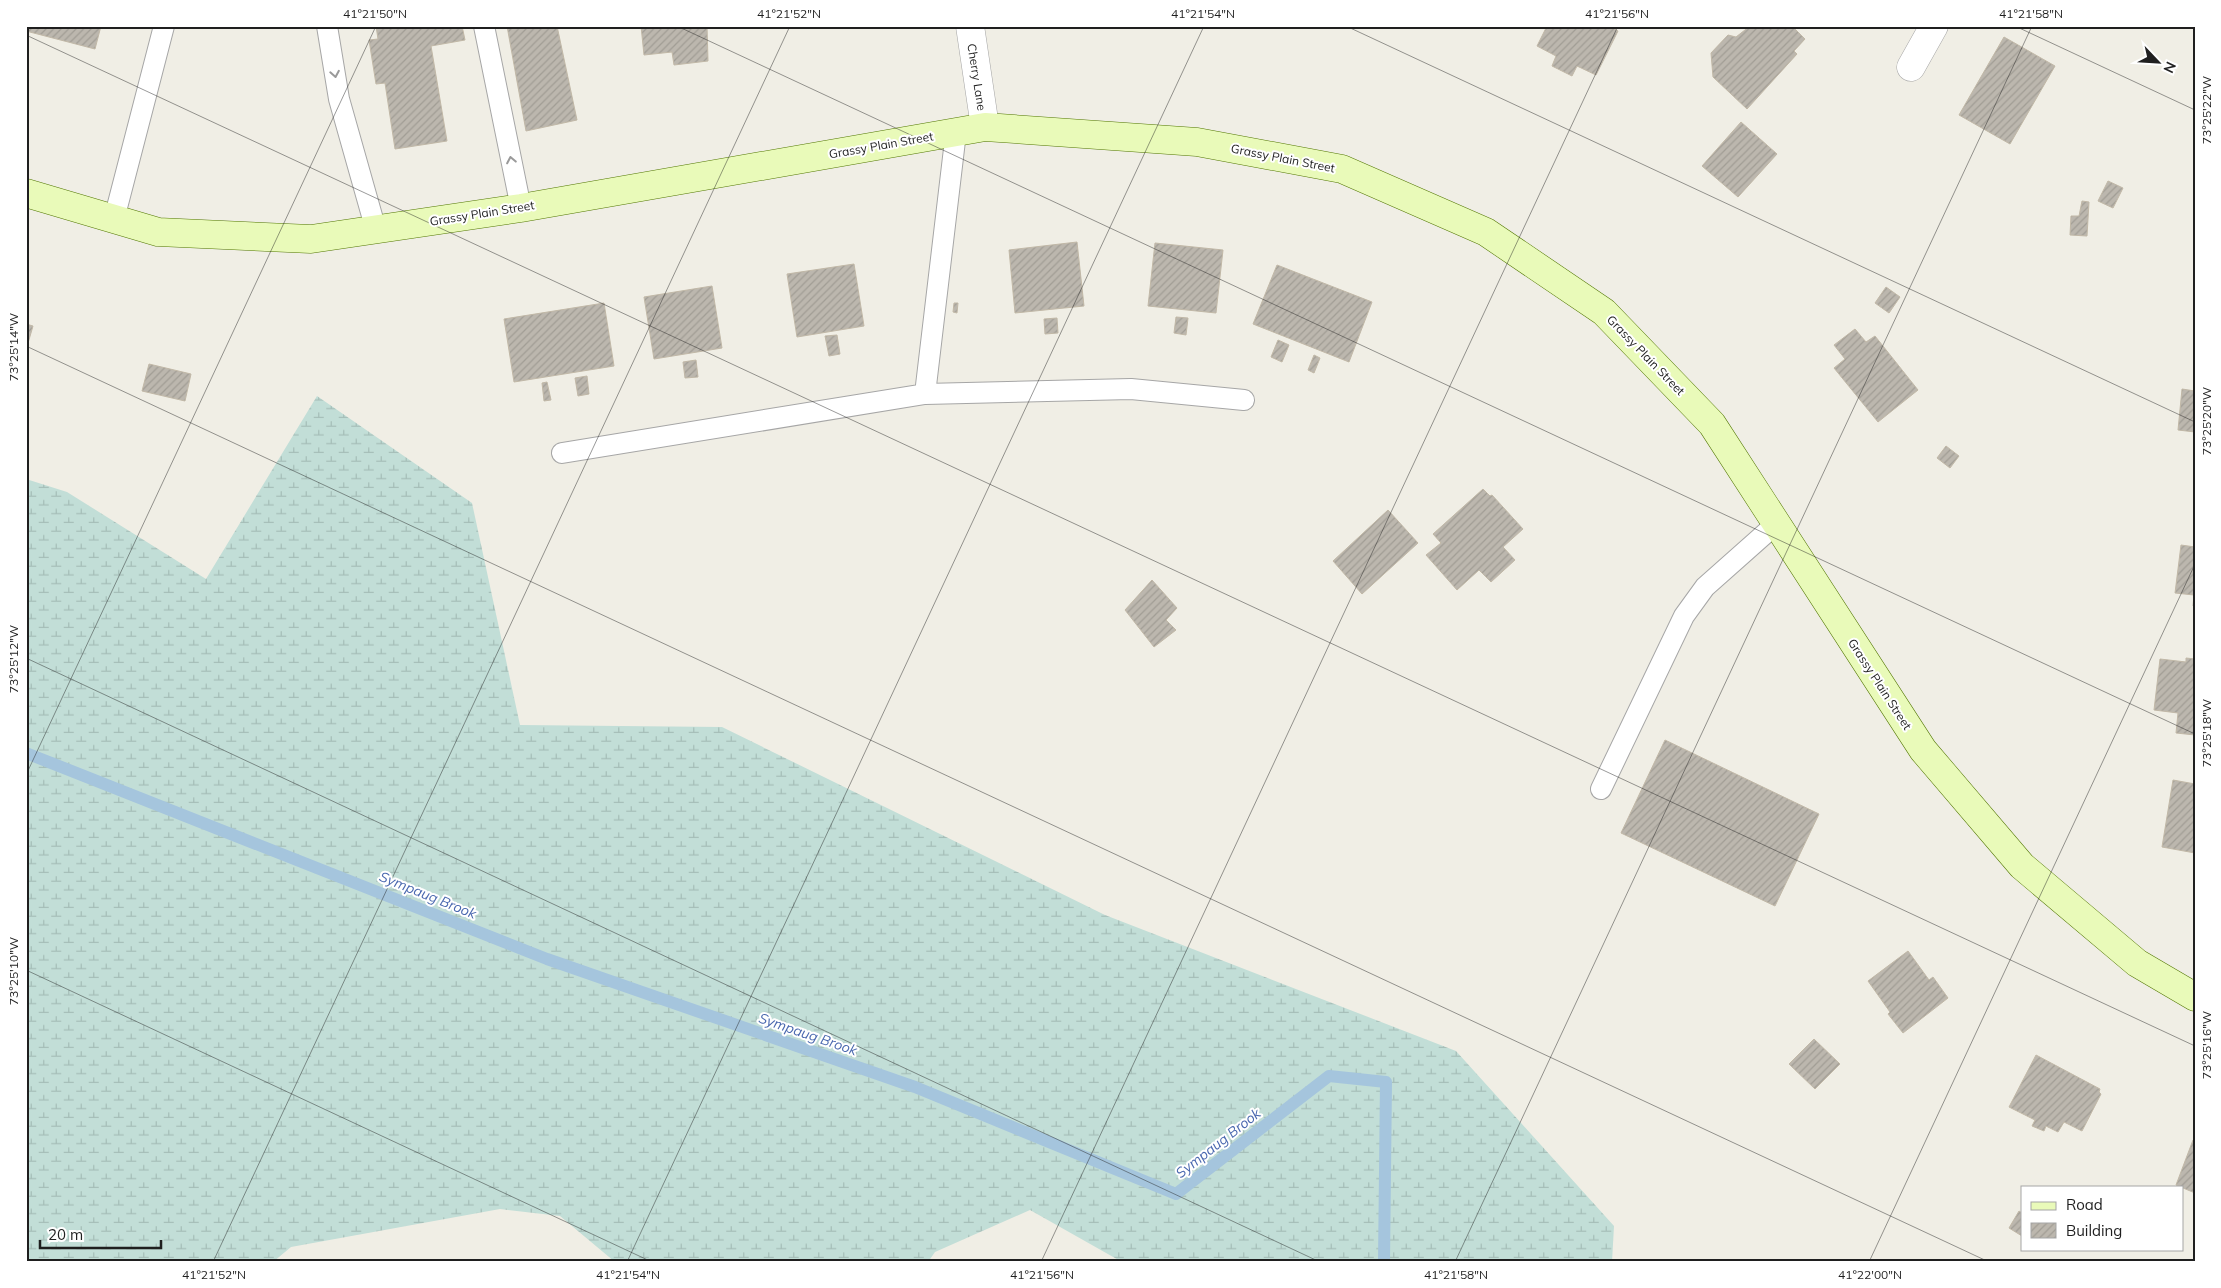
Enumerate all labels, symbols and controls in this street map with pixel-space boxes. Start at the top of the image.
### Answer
text: 41°21'50"N [343,6,407,21]
text: 41°21'52"N [757,6,821,21]
text: 41°21'54"N [1171,6,1235,21]
text: 41°21'56"N [1585,6,1649,21]
text: 41°21'58"N [1999,6,2063,21]
north arrow [2134,38,2184,88]
street label: Cherry Lane [964,42,990,112]
text: N [2159,59,2180,76]
one-way arrow [330,70,340,79]
text: 73°25'22"W [2199,76,2214,144]
street label: Grassy Plain Street [828,128,934,162]
street label: Grassy Plain Street [1230,141,1336,175]
one-way arrow [506,156,517,164]
street label: Grassy Plain Street [429,197,535,229]
street label: Grassy Plain Street [1604,312,1688,398]
text: 73°25'14"W [6,313,21,381]
text: 73°25'20"W [2199,387,2214,455]
text: 73°25'12"W [6,625,21,693]
street label: Grassy Plain Street [1845,636,1915,732]
text: 73°25'18"W [2199,699,2214,767]
water label: Sympaug Brook [377,867,480,923]
text: 73°25'10"W [6,937,21,1005]
water label: Sympaug Brook [756,1009,860,1060]
text: 73°25'16"W [2199,1011,2214,1079]
water label: Sympaug Brook [1172,1104,1265,1182]
legend [2021,1186,2184,1250]
text: Road [2066,1195,2103,1214]
scale bar [40,1218,161,1250]
text: Building [2066,1221,2122,1240]
text: 20 m [48,1225,83,1244]
text: 41°21'52"N [182,1267,246,1282]
text: 41°21'54"N [596,1267,660,1282]
text: 41°21'56"N [1010,1267,1074,1282]
text: 41°21'58"N [1424,1267,1488,1282]
text: 41°22'00"N [1838,1267,1902,1282]

